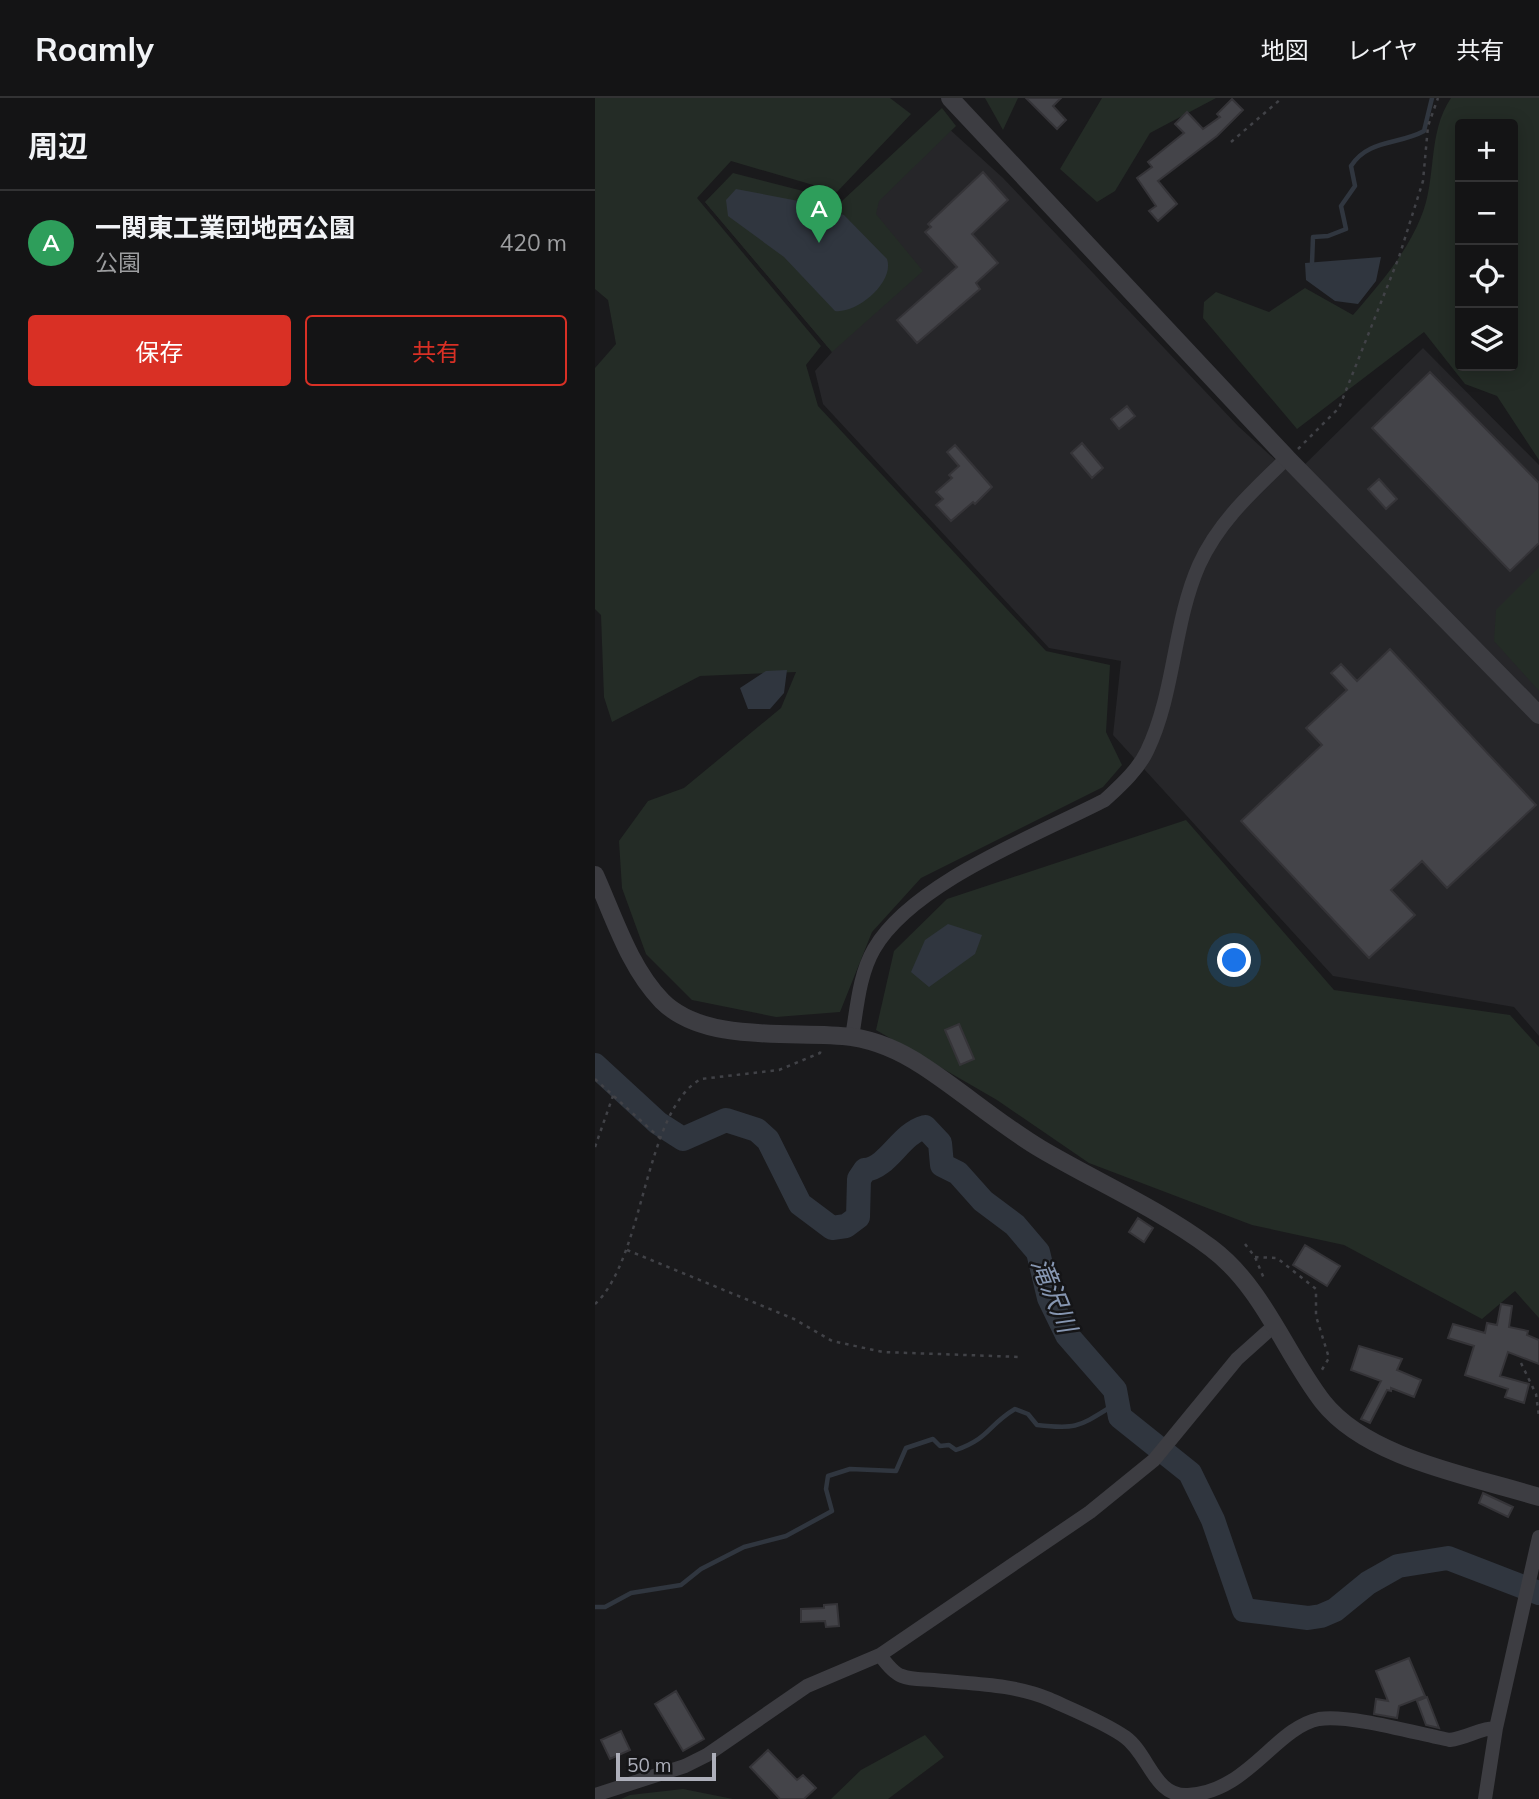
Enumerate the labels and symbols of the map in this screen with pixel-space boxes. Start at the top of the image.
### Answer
pin: A [796,185,842,243]
your location [1217,943,1251,977]
water label: 滝沢川 [1025,1252,1085,1340]
scale bar [616,1750,716,1782]

